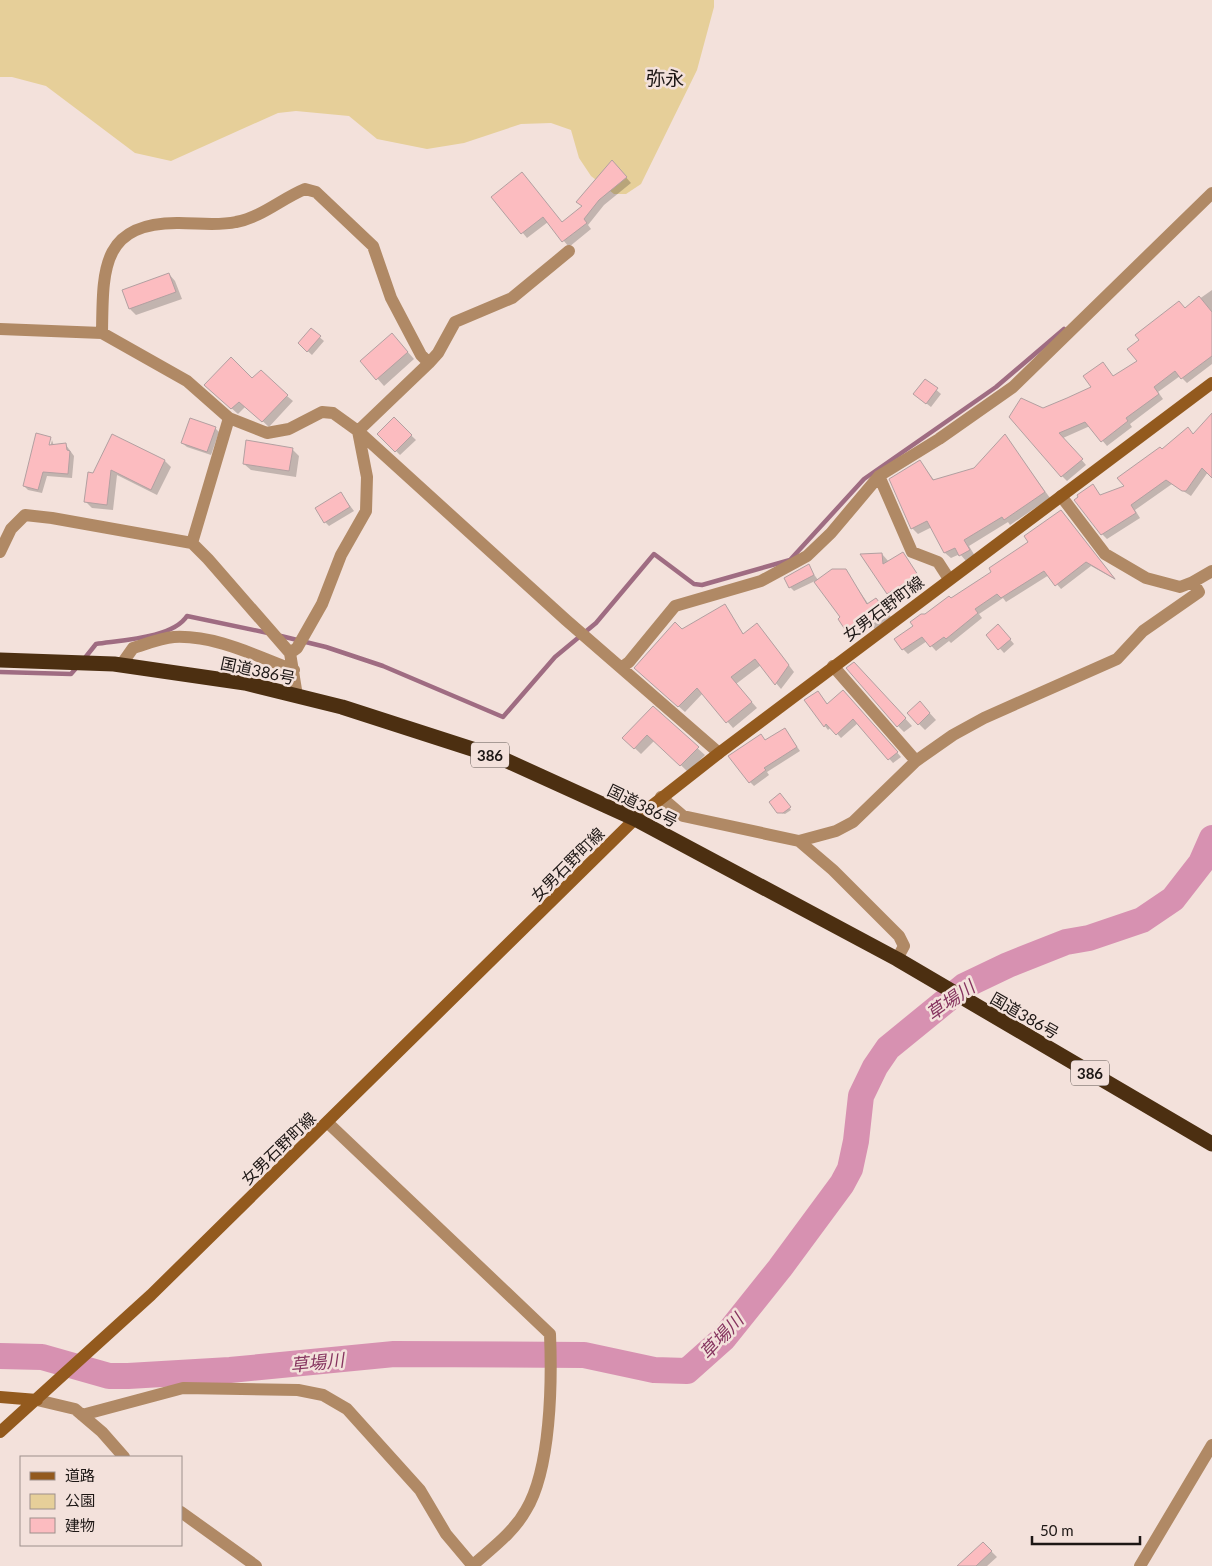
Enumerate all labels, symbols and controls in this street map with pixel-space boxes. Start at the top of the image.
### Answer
district label: 弥永 [646,66,684,89]
street label: 女男石野町線 [839,572,927,644]
street label: 国道386号 [219,653,297,687]
road number: 386 [471,742,509,768]
street label: 国道386号 [605,780,681,830]
street label: 女男石野町線 [526,823,608,905]
water label: 草場川 [922,974,980,1024]
street label: 国道386号 [987,988,1063,1042]
road number: 386 [1071,1060,1109,1086]
street label: 女男石野町線 [237,1108,319,1188]
water label: 草場川 [695,1307,749,1363]
water label: 草場川 [289,1348,347,1376]
legend [20,1456,182,1546]
text: 道路 [65,1466,95,1484]
text: 公園 [65,1491,95,1509]
scale bar [1032,1514,1140,1546]
text: 建物 [65,1516,95,1534]
text: 50 m [1040,1521,1074,1539]

